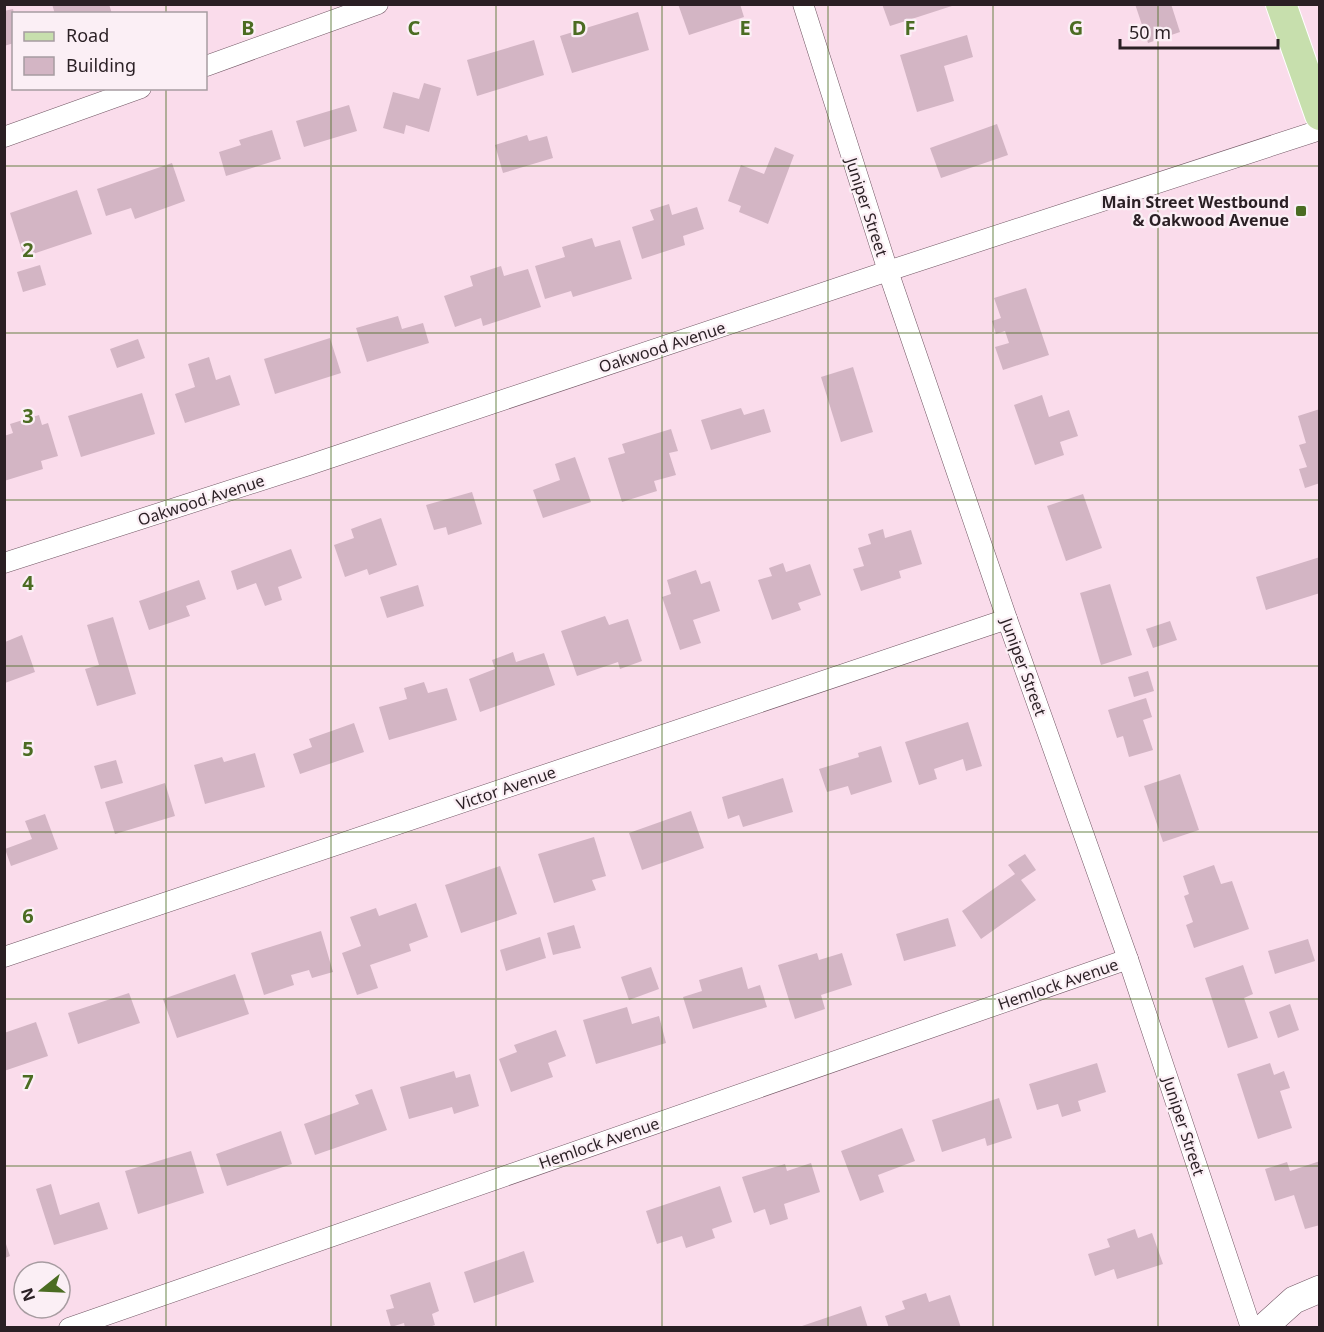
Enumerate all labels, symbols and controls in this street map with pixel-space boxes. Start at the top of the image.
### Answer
legend [12,12,207,90]
scale bar [1120,12,1278,50]
text: B [241,14,255,41]
text: C [408,14,421,41]
text: D [572,14,586,41]
text: E [739,14,751,41]
text: F [905,14,915,41]
text: G [1069,14,1083,41]
text: 50 m [1129,20,1171,44]
text: Road [66,23,109,47]
text: Building [66,53,136,77]
street label: Juniper Street [840,153,893,259]
place label: Main Street Westbound & Oakwood Avenue [1101,191,1289,231]
marker: Main Street Westbound & Oakwood Avenue [1294,204,1308,218]
text: 2 [22,236,34,263]
street label: Oakwood Avenue [596,316,728,378]
text: 3 [22,402,34,429]
street label: Oakwood Avenue [135,469,267,531]
text: 4 [22,569,34,596]
street label: Juniper Street [995,613,1052,719]
text: 5 [22,735,34,762]
street label: Victor Avenue [453,761,559,815]
text: 6 [22,902,34,929]
street label: Hemlock Avenue [995,953,1121,1015]
text: 7 [22,1068,34,1095]
street label: Juniper Street [1157,1072,1210,1178]
street label: Hemlock Avenue [536,1112,662,1174]
north arrow [12,1260,72,1320]
text: N [15,1285,40,1304]

